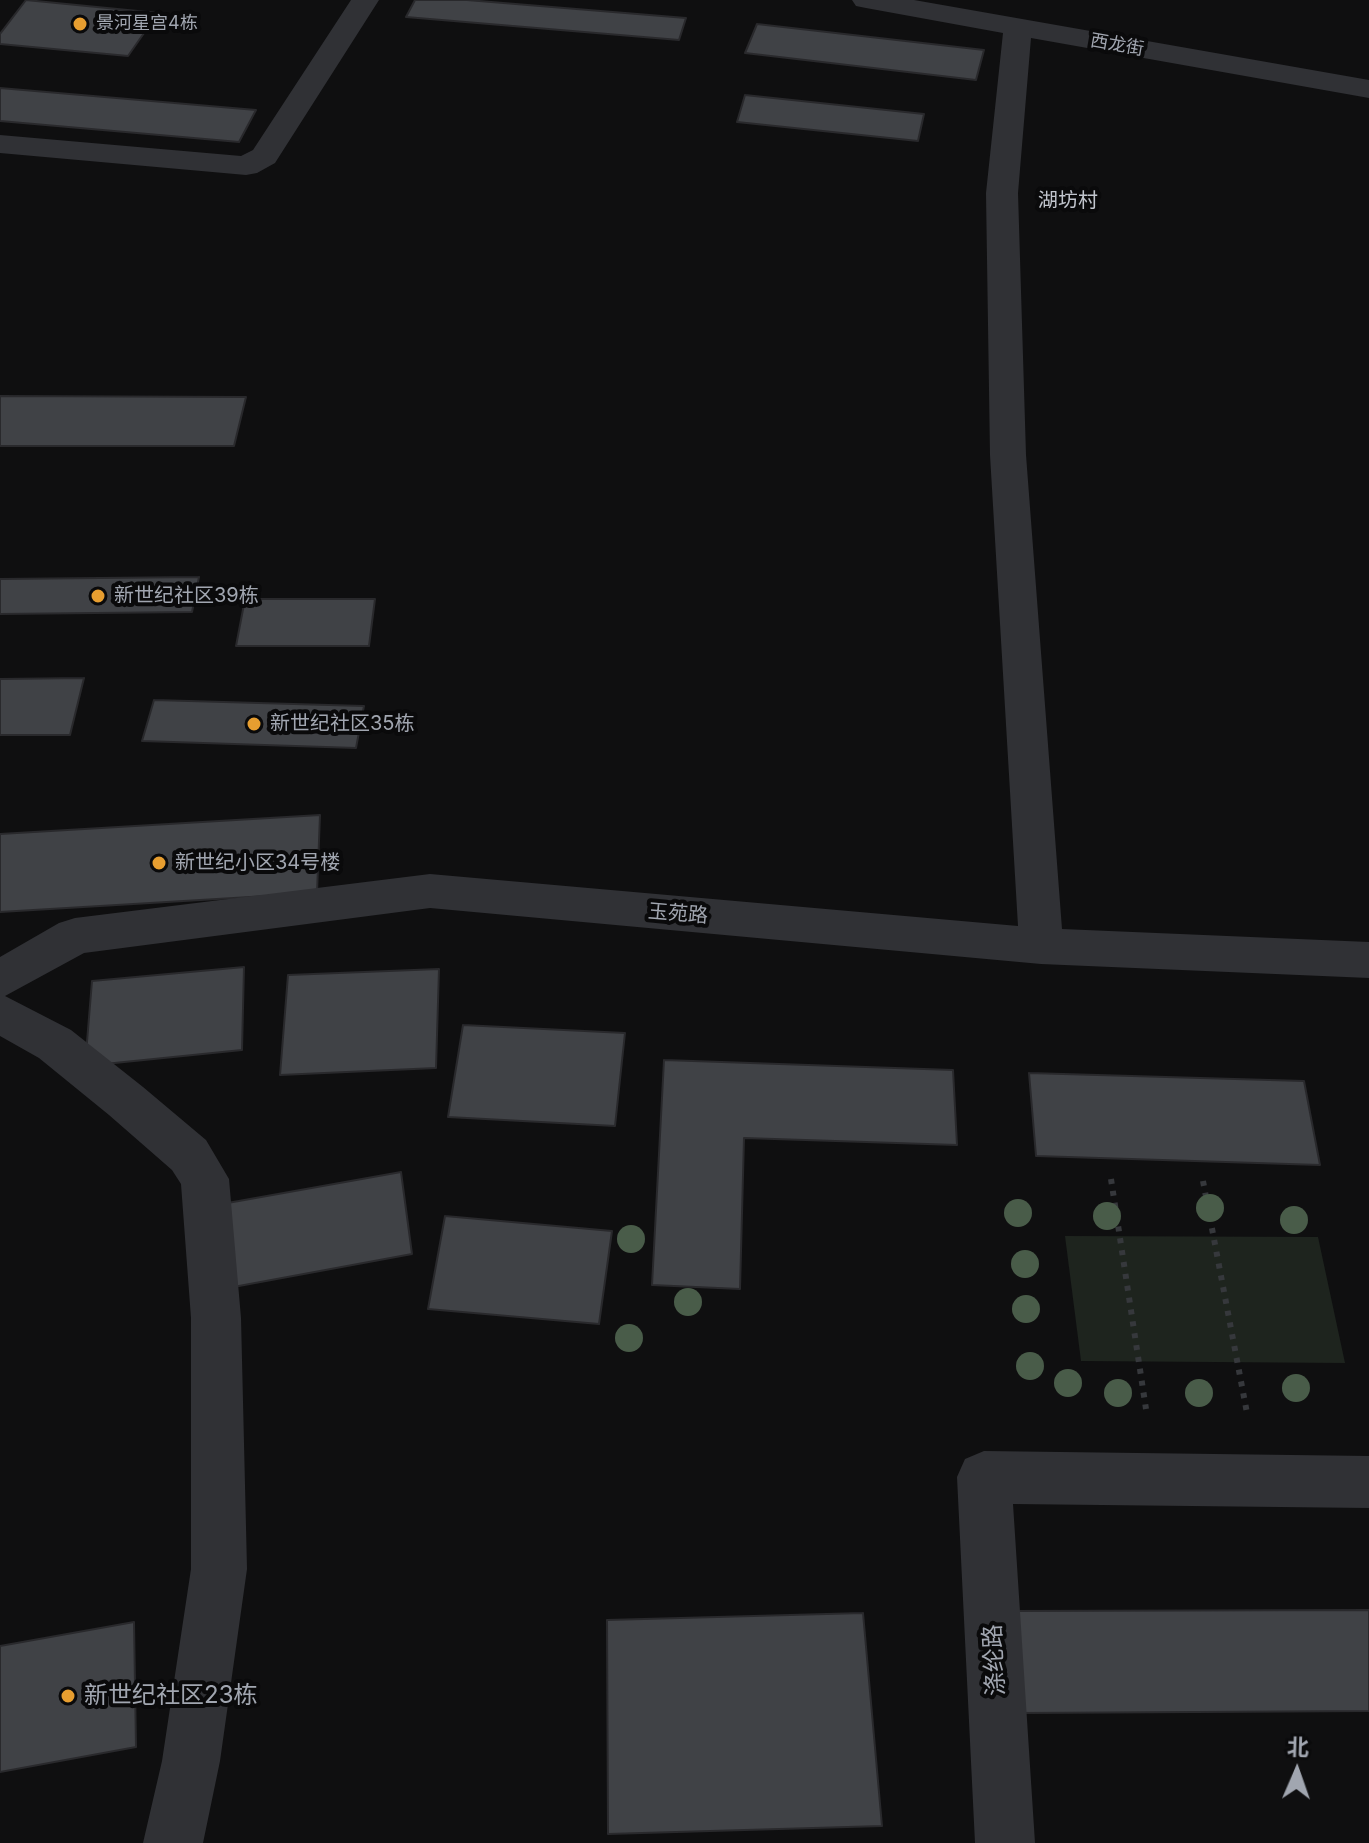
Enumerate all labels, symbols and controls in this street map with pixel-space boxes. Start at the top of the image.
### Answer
place label: 景河星宫4栋 [96,13,198,35]
marker: 景河星宫4栋 [71,15,89,33]
street label: 西龙街 [1089,30,1145,60]
district label: 湖坊村 [1038,189,1098,213]
place label: 新世纪社区39栋 [114,584,259,608]
marker: 新世纪社区39栋 [89,587,107,605]
place label: 新世纪社区35栋 [270,712,415,736]
marker: 新世纪社区35栋 [245,715,263,733]
place label: 新世纪小区34号楼 [175,851,340,875]
marker: 新世纪小区34号楼 [150,854,168,872]
street label: 玉苑路 [647,899,709,929]
street label: 涤纶路 [979,1623,1011,1697]
place label: 新世纪社区23栋 [84,1682,257,1710]
marker: 新世纪社区23栋 [59,1687,77,1705]
north arrow [1257,1731,1337,1811]
text: 北 [1286,1734,1309,1760]

